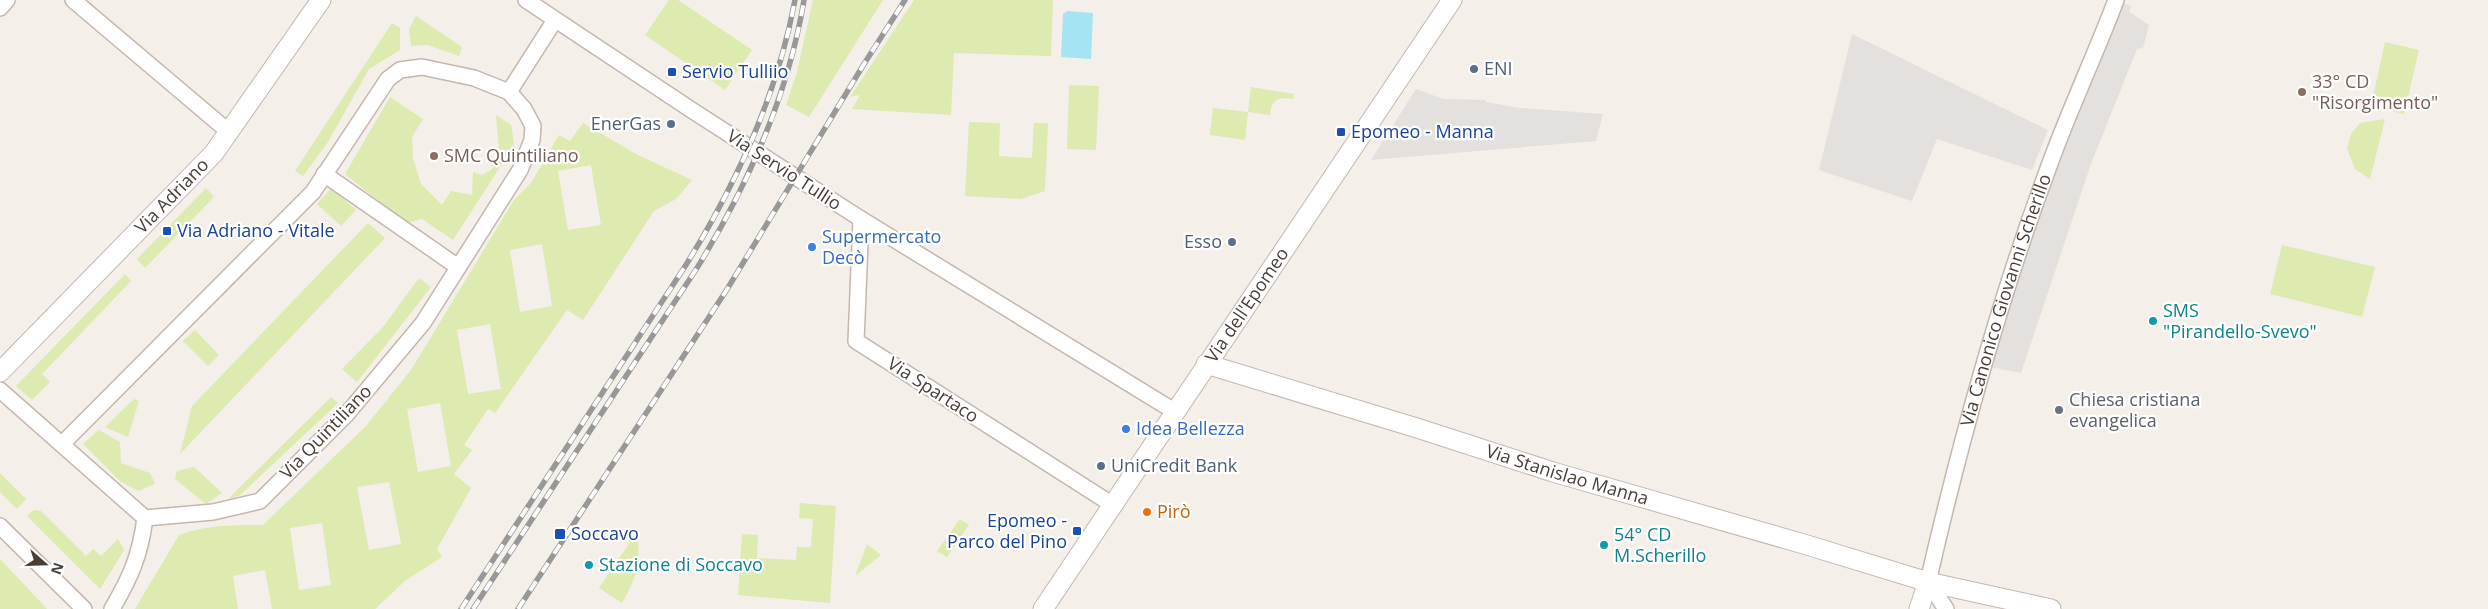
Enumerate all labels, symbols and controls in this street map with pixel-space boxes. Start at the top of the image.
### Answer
place label: ENI [1484,56,1513,80]
place label: Servio Tulliio [682,59,788,83]
marker: ENI [1468,63,1480,75]
marker: Servio Tulliio [666,66,678,78]
place label: 33° CD "Risorgimento" [2312,69,2438,114]
marker: 33° CD "Risorgimento" [2296,86,2308,98]
place label: EnerGas [591,111,661,135]
marker: EnerGas [665,118,677,130]
place label: Epomeo - Manna [1351,119,1494,143]
street label: Via Servio Tullio [723,123,846,215]
marker: Epomeo - Manna [1335,126,1347,138]
place label: SMC Quintiliano [444,143,579,167]
marker: SMC Quintiliano [428,150,440,162]
street label: Via Adriano [129,153,213,238]
street label: Via Canonico Giovanni Scherillo [1954,170,2056,429]
place label: Via Adriano - Vitale [177,218,335,242]
place label: Supermercato Decò [822,224,941,269]
marker: Via Adriano - Vitale [161,225,173,237]
place label: Esso [1184,229,1222,253]
marker: Esso [1226,236,1238,248]
marker: Supermercato Decò [806,241,818,253]
street label: Via dell'Epomeo [1199,242,1293,367]
place label: SMS "Pirandello-Svevo" [2163,298,2317,343]
marker: SMS "Pirandello-Svevo" [2147,315,2159,327]
street label: Via Spartaco [883,351,984,428]
street label: Via Quintiliano [274,379,376,484]
place label: Chiesa cristiana evangelica [2069,387,2200,432]
marker: Chiesa cristiana evangelica [2053,404,2065,416]
place label: Idea Bellezza [1136,416,1245,440]
marker: Idea Bellezza [1120,423,1132,435]
street label: Via Stanislao Manna [1483,438,1652,510]
place label: UniCredit Bank [1111,453,1238,477]
marker: UniCredit Bank [1095,460,1107,472]
place label: Pirò [1157,499,1191,523]
marker: Pirò [1141,506,1153,518]
place label: Epomeo - Parco del Pino [947,508,1067,553]
place label: Soccavo [571,521,639,545]
place label: 54° CD M.Scherillo [1614,522,1706,567]
marker: Epomeo - Parco del Pino [1071,525,1083,537]
marker: Soccavo [553,527,567,541]
north arrow [20,539,70,589]
marker: 54° CD M.Scherillo [1598,539,1610,551]
place label: Stazione di Soccavo [599,552,763,576]
marker: Stazione di Soccavo [583,559,595,571]
text: N [47,560,69,577]

